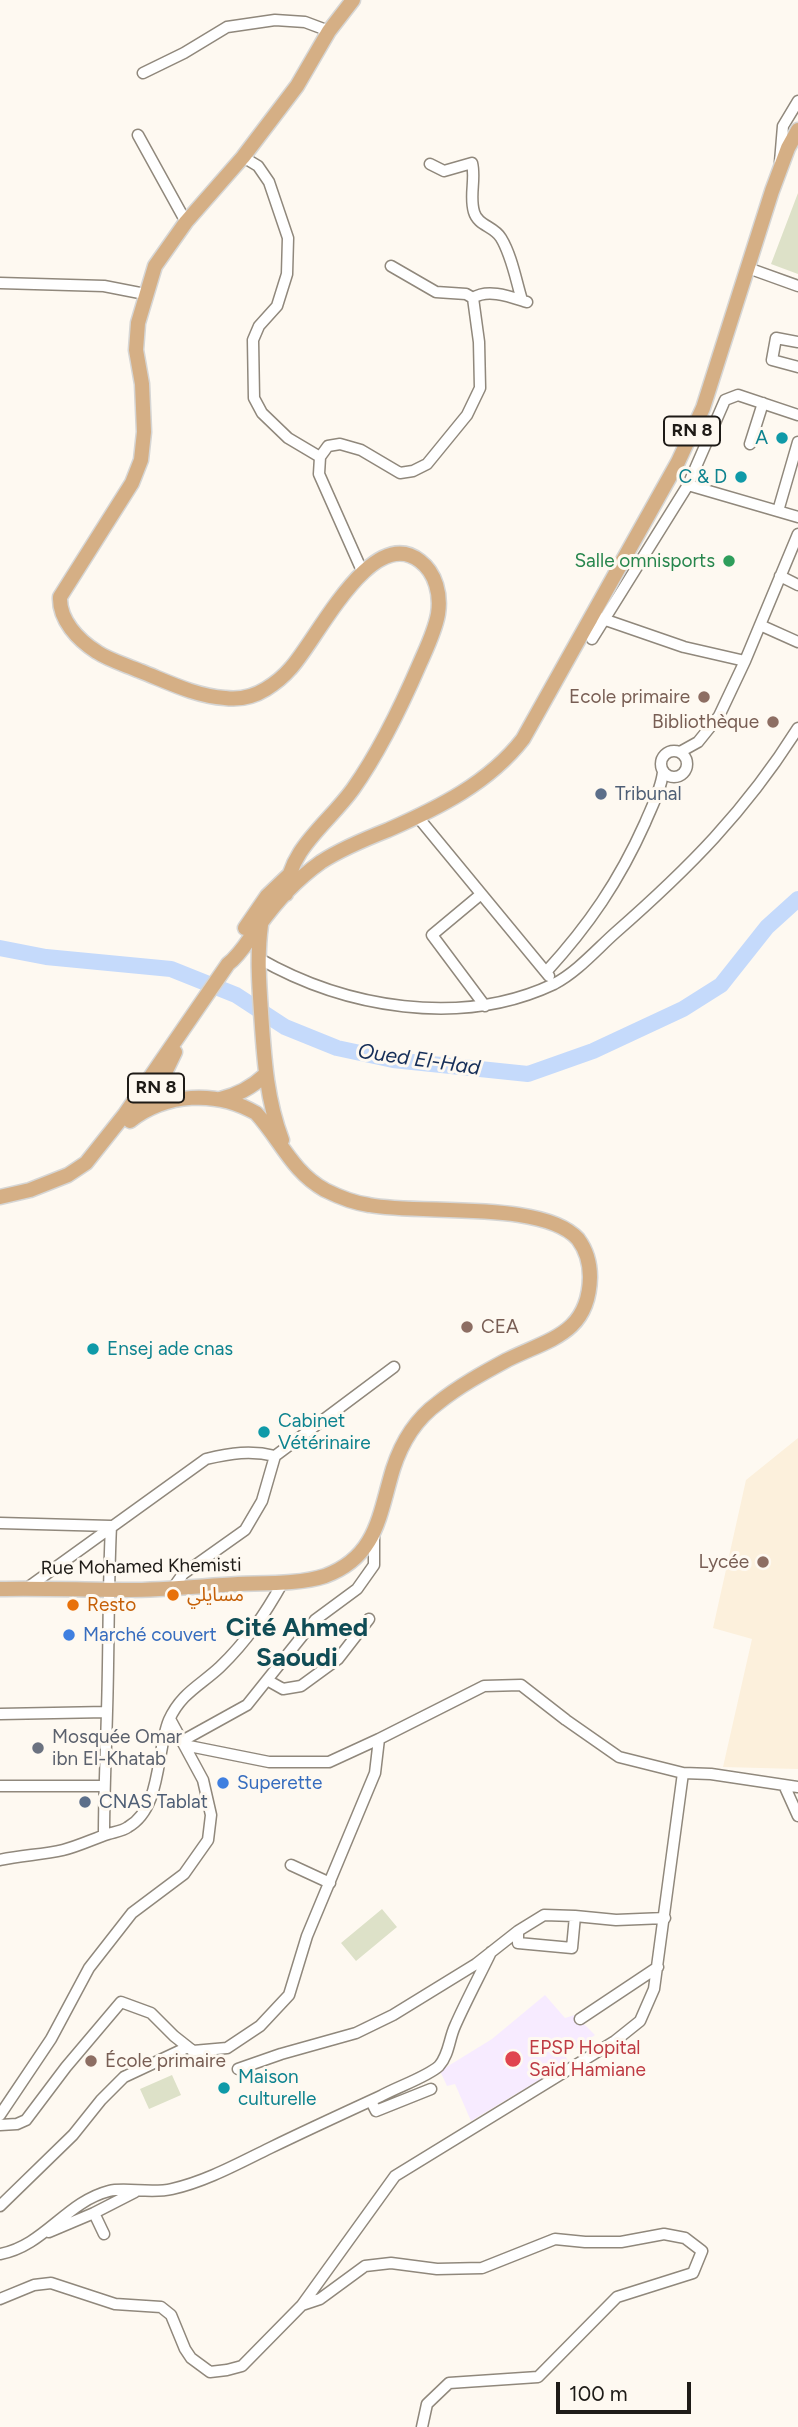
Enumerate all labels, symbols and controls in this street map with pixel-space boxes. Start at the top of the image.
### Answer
road number: RN 8 [664,416,720,446]
place label: A [755,427,768,449]
marker: A [774,430,790,446]
place label: C & D [679,466,727,488]
marker: C & D [733,469,749,485]
place label: Salle omnisports [574,550,715,572]
marker: Salle omnisports [721,553,737,569]
place label: Ecole primaire [569,686,690,708]
marker: Ecole primaire [696,689,712,705]
place label: Bibliothèque [652,711,759,733]
marker: Bibliothèque [765,714,781,730]
place label: Tribunal [615,783,682,805]
marker: Tribunal [593,786,609,802]
water label: Oued El-Had [356,1039,482,1081]
road number: RN 8 [128,1073,184,1102]
place label: CEA [481,1316,519,1338]
marker: CEA [459,1319,475,1335]
place label: Ensej ade cnas [107,1338,233,1360]
marker: Ensej ade cnas [85,1341,101,1357]
place label: Cabinet Vétérinaire [278,1410,371,1454]
marker: Cabinet Vétérinaire [256,1424,272,1440]
place label: Lycée [698,1551,749,1573]
street label: Rue Mohamed Khemisti [40,1554,242,1580]
marker: Lycée [755,1554,771,1570]
place label: مسايلي [187,1584,244,1606]
marker: مسايلي [165,1587,181,1603]
place label: Resto [87,1594,136,1616]
marker: Resto [65,1597,81,1613]
district label: Cité Ahmed Saoudi [226,1612,368,1674]
place label: Marché couvert [83,1624,217,1646]
marker: Marché couvert [61,1627,77,1643]
place label: Mosquée Omar ibn El-Khatab [52,1726,182,1770]
marker: Mosquée Omar ibn El-Khatab [30,1740,46,1756]
place label: Superette [237,1772,322,1794]
marker: Superette [215,1775,231,1791]
place label: CNAS Tablat [99,1791,208,1813]
marker: CNAS Tablat [77,1794,93,1810]
place label: EPSP Hopital Saïd Hamiane [529,2037,646,2081]
marker: EPSP Hopital Saïd Hamiane [503,2049,523,2069]
place label: École primaire [105,2050,226,2072]
marker: École primaire [83,2053,99,2069]
place label: Maison culturelle [238,2066,316,2110]
marker: Maison culturelle [216,2080,232,2096]
scale bar [560,2368,695,2412]
text: 100 m [569,2381,628,2406]

